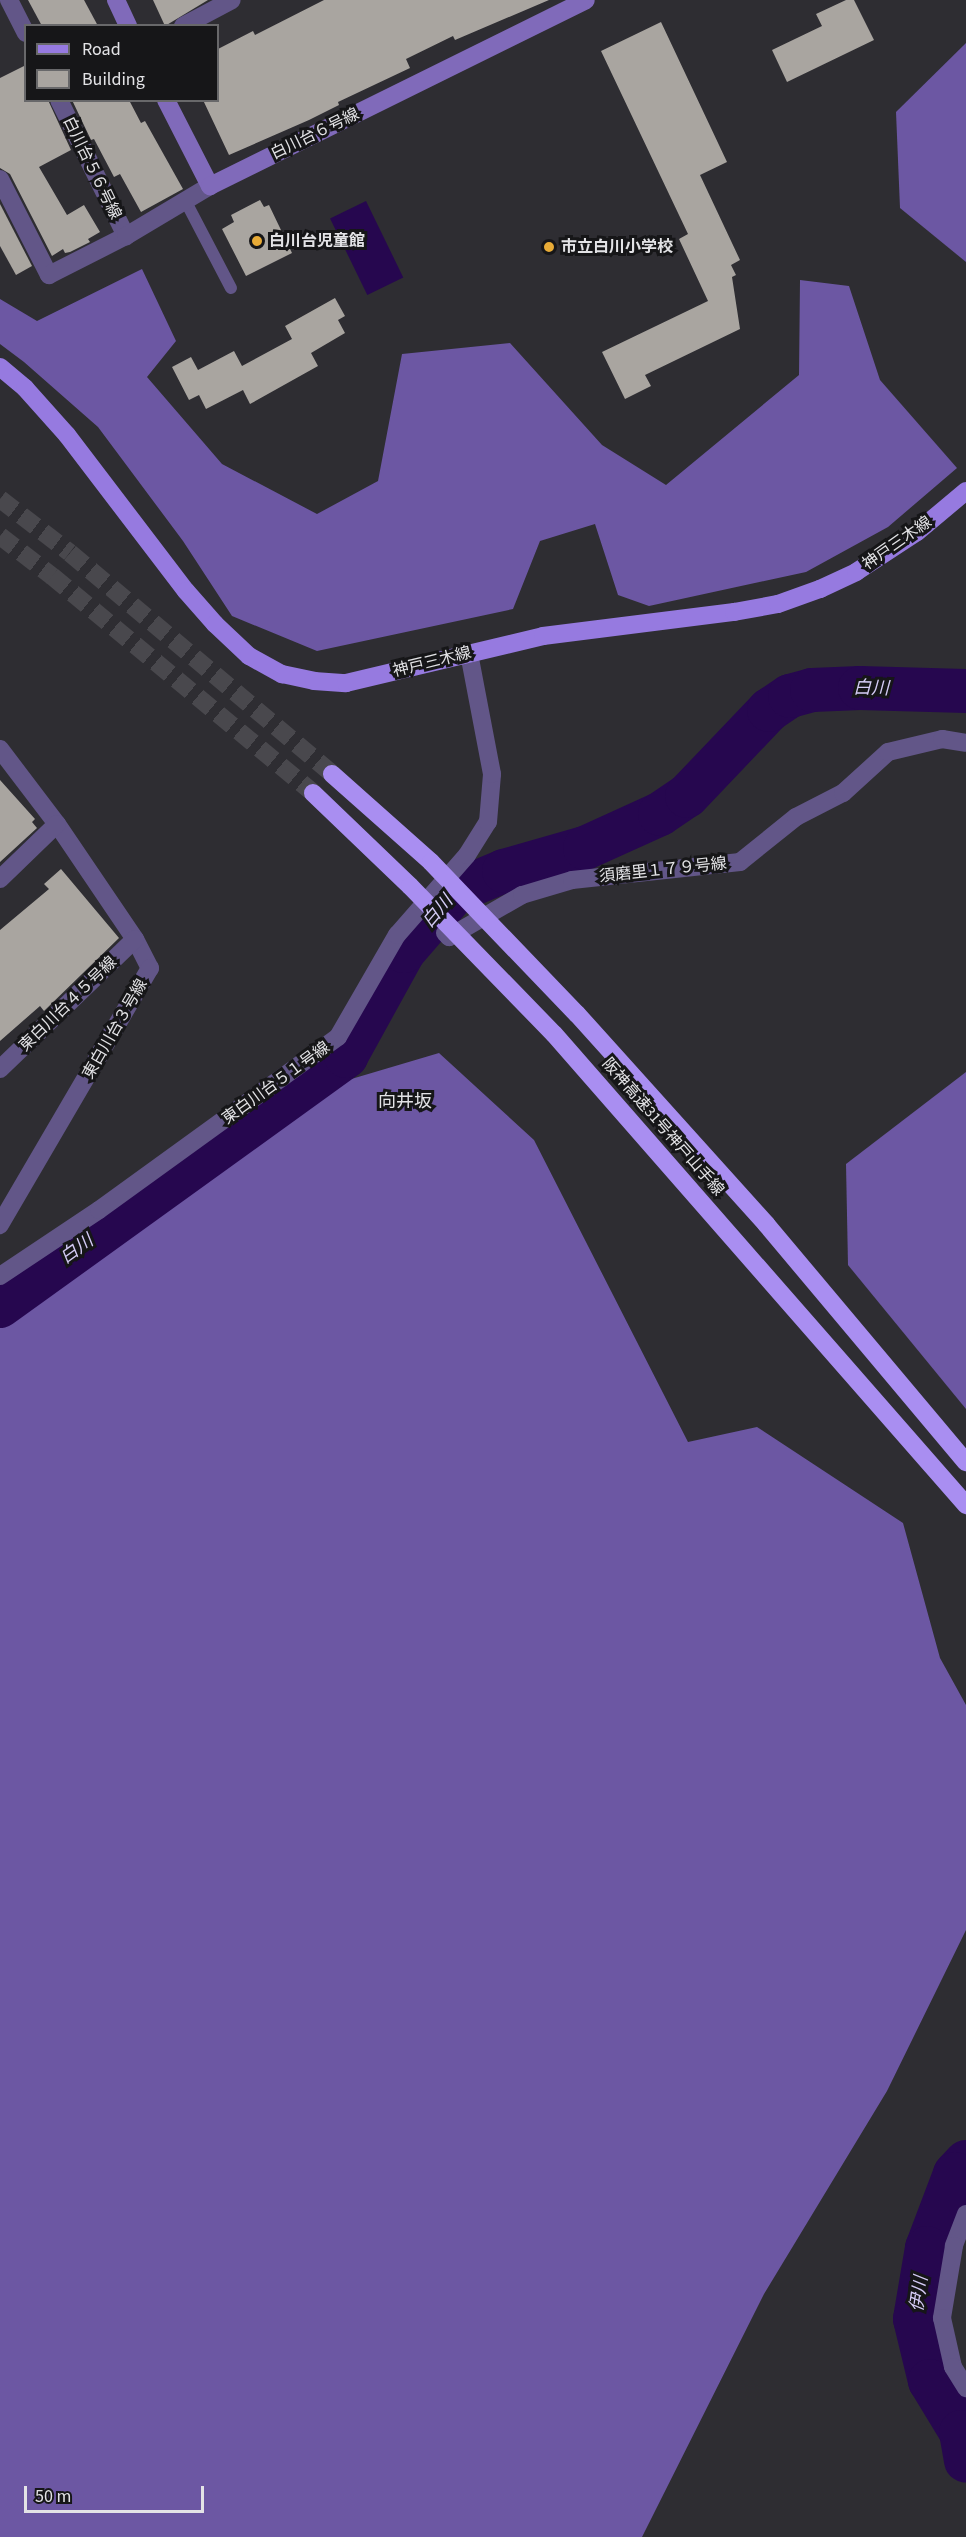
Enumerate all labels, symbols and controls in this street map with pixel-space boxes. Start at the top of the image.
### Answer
legend [24,24,219,102]
text: Road [82,37,121,62]
text: Building [82,67,145,92]
street label: 白川台６号線 [268,104,362,164]
street label: 白川台５６号線 [59,113,125,223]
place label: 白川台児童館 [269,231,365,251]
marker: 白川台児童館 [250,234,264,248]
place label: 市立白川小学校 [561,237,673,257]
marker: 市立白川小学校 [542,240,556,254]
street label: 神戸三木線 [859,512,935,574]
street label: 神戸三木線 [391,643,473,681]
water label: 白川 [853,678,889,700]
street label: 須磨里１７９号線 [598,854,728,886]
water label: 白川 [418,891,458,933]
street label: 東白川台４５号線 [15,953,121,1055]
street label: 東白川台３号線 [79,976,151,1082]
street label: 東白川台５１号線 [219,1038,333,1128]
street label: 阪神高速31号神戸山手線 [598,1054,728,1200]
district label: 向井坂 [378,1091,432,1113]
water label: 白川 [56,1231,98,1269]
water label: 伊川 [907,2275,933,2313]
scale bar [27,2474,207,2512]
text: 50 m [35,2484,71,2509]

